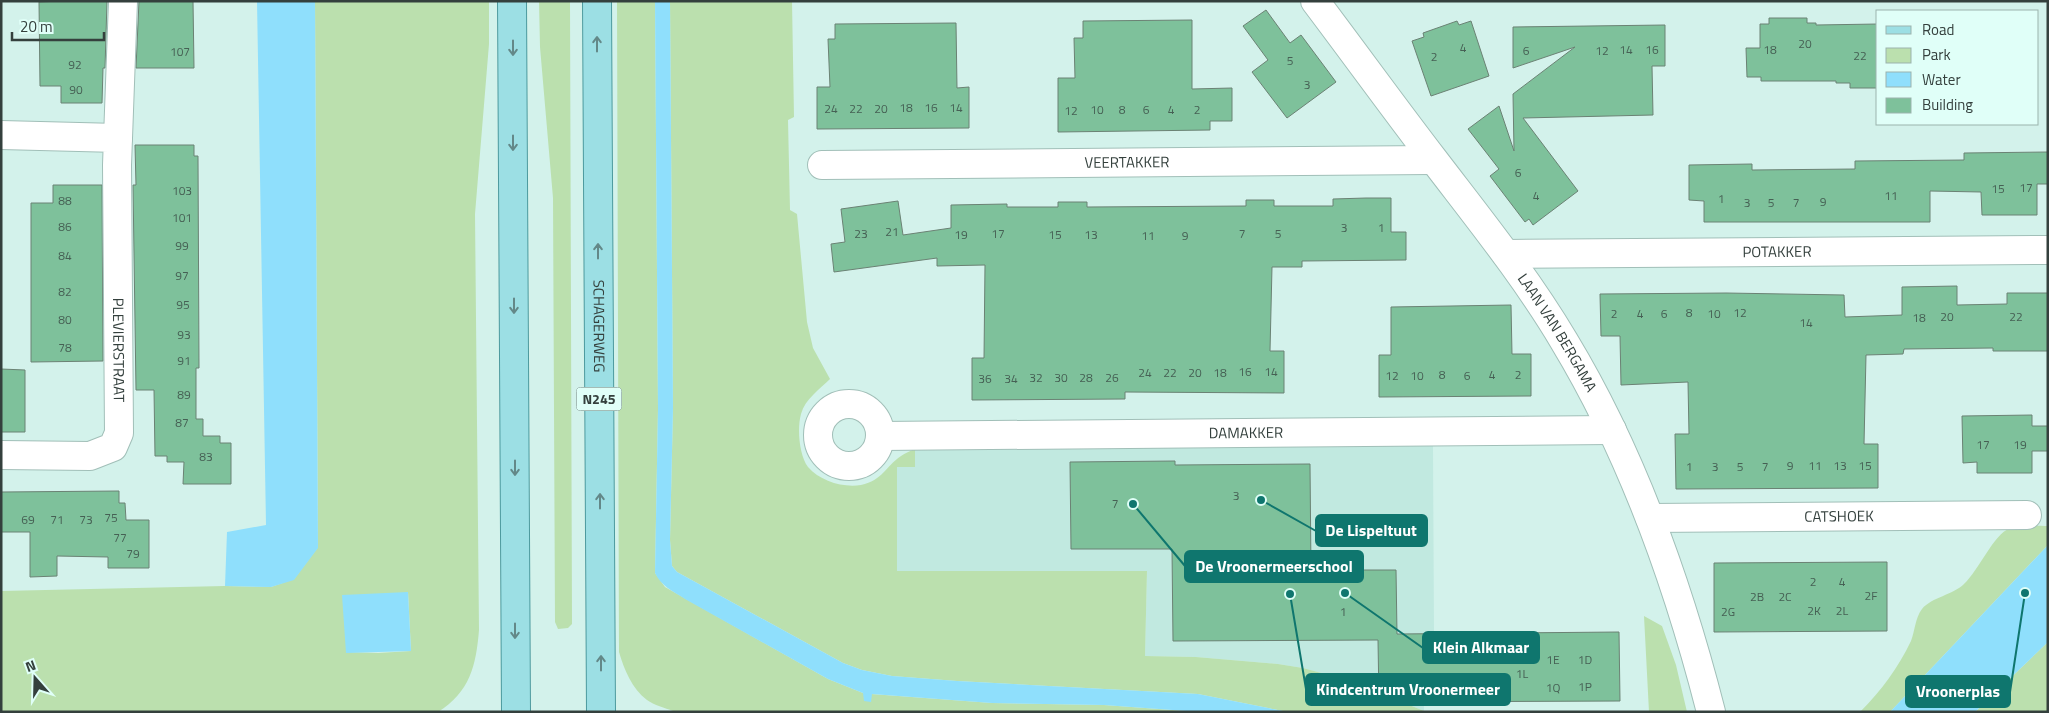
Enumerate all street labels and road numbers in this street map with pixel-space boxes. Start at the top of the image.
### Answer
street label: VEERTAKKER [1084,150,1170,174]
street label: POTAKKER [1742,240,1812,263]
street label: LAAN VAN BERGAMA [1512,268,1603,396]
street label: SCHAGERWEG [588,280,611,372]
street label: PLEVIERSTRAAT [107,298,131,402]
road number: N245 [576,388,622,410]
street label: DAMAKKER [1209,421,1283,444]
street label: CATSHOEK [1804,504,1874,528]

